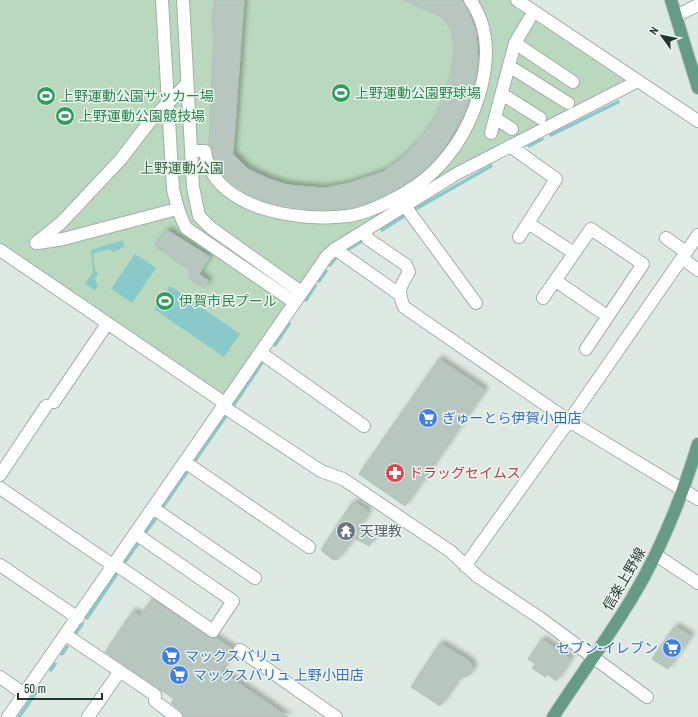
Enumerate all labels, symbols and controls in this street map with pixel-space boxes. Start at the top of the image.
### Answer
north arrow [642,16,682,56]
text: N [646,24,661,37]
sports icon: 上野運動公園野球場 [330,82,352,104]
place label: 上野運動公園野球場 [355,84,481,102]
sports icon: 上野運動公園サッカー場 [35,85,57,107]
place label: 上野運動公園サッカー場 [60,87,214,105]
sports icon: 上野運動公園競技場 [54,105,76,127]
place label: 上野運動公園競技場 [79,107,205,125]
park label: 上野運動公園 [140,159,224,177]
sports icon: 伊賀市民プール [154,290,176,312]
place label: 伊賀市民プール [179,292,277,310]
supermarket icon: ぎゅーとら伊賀小田店 [417,407,439,429]
place label: ぎゅーとら伊賀小田店 [442,409,582,427]
pharmacy icon: ドラッグセイムス [384,462,406,484]
place label: ドラッグセイムス [409,464,521,482]
temple icon: 天理教 [335,520,357,542]
place label: 天理教 [360,522,402,540]
street label: 信楽上野線 [599,544,649,614]
supermarket icon: セブン-イレブン [661,637,683,659]
place label: セブン-イレブン [556,639,658,657]
supermarket icon: マックスバリュ [160,645,182,667]
place label: マックスバリュ [185,647,283,665]
supermarket icon: マックスバリュ 上野小田店 [168,664,190,686]
place label: マックスバリュ 上野小田店 [193,666,364,684]
scale bar [18,675,102,701]
text: 50 m [24,681,46,697]

